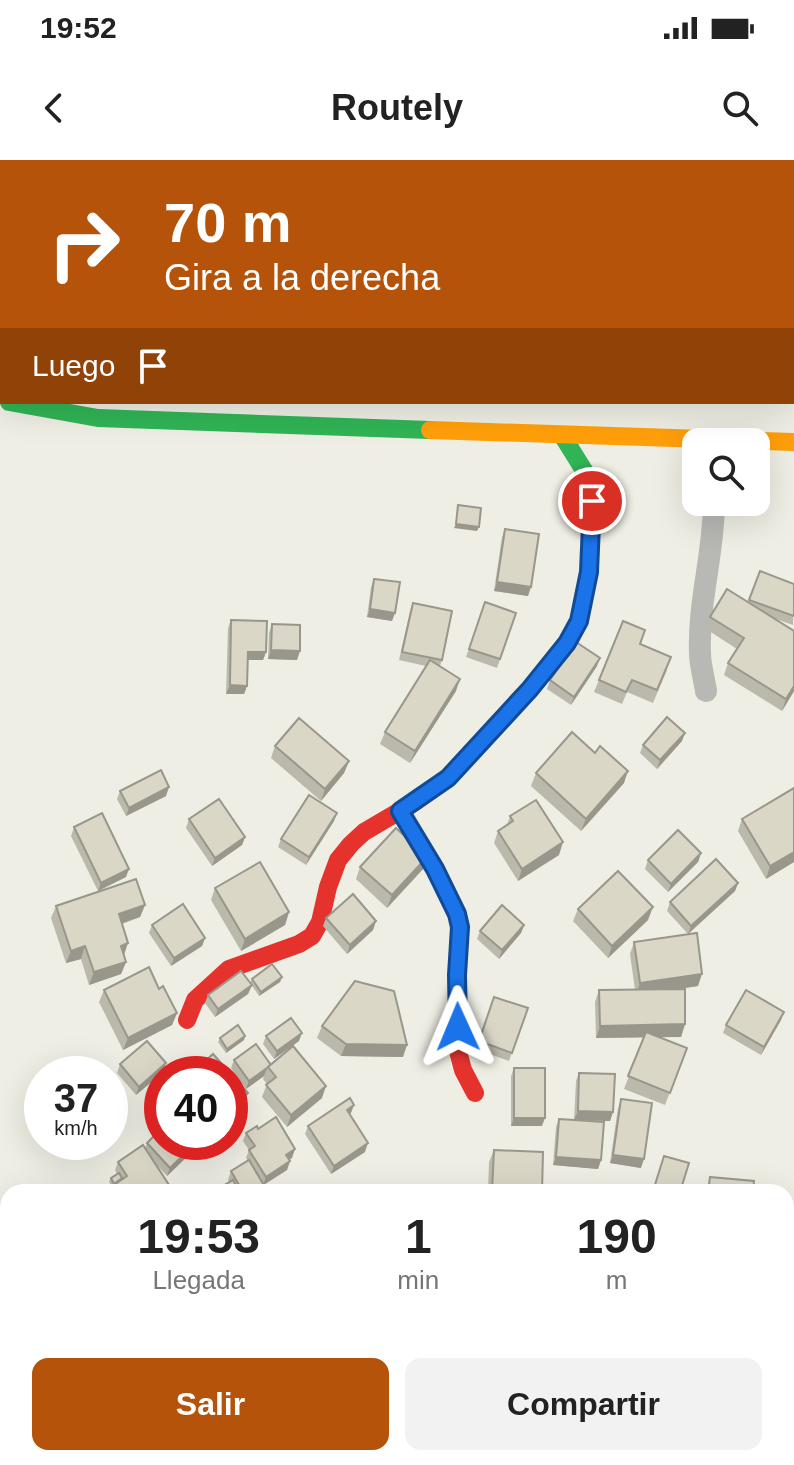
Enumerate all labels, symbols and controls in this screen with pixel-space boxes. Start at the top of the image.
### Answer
text: 19:52 [40,11,117,44]
icon: back [32,86,76,130]
icon: search [718,86,762,130]
text: Routely [331,87,463,128]
text: 70 m [164,191,292,254]
icon: right [32,192,136,296]
text: Gira a la derecha [164,257,440,298]
icon: arrive [131,344,175,388]
text: Luego [32,349,115,382]
map controls [682,428,770,516]
button: search [682,428,770,516]
pin [558,467,626,535]
icon: arrive [570,479,614,523]
position arrow [416,985,500,1069]
speed limit sign: 40 [144,1056,248,1160]
text: 37 [54,1076,98,1120]
text: km/h [54,1117,98,1139]
text: 19:53 [137,1210,260,1263]
text: 1 [405,1210,432,1263]
text: 190 [577,1210,657,1263]
text: Llegada [152,1265,245,1295]
text: min [397,1265,439,1295]
text: m [606,1265,627,1295]
button: Salir [32,1358,389,1450]
button: Compartir [405,1358,762,1450]

